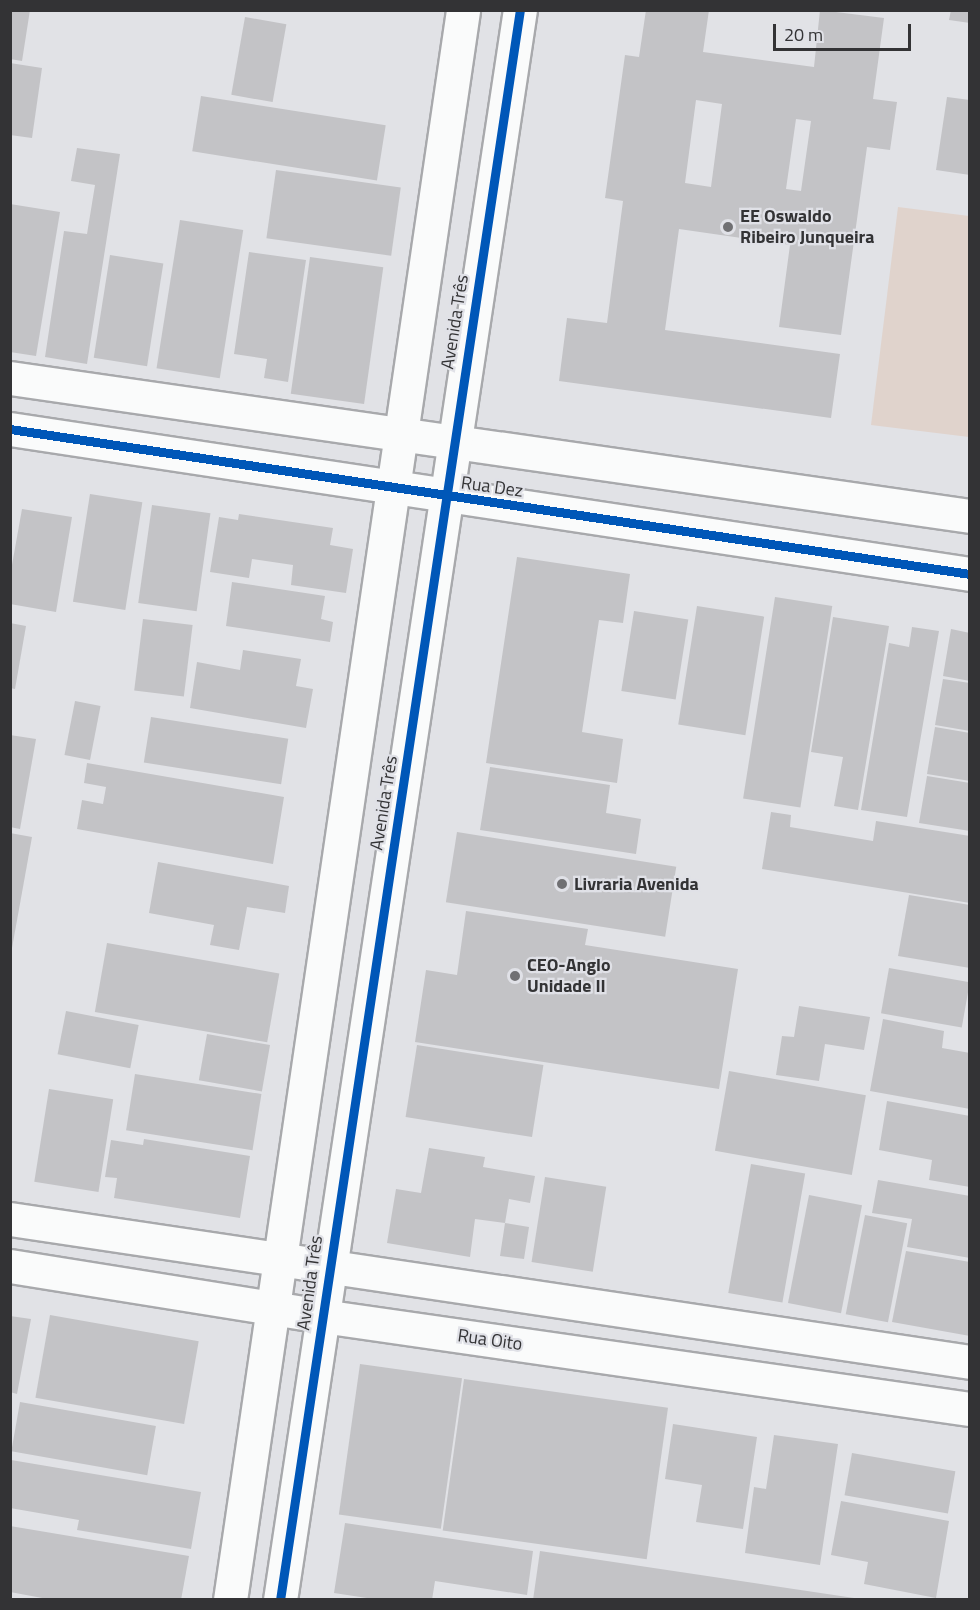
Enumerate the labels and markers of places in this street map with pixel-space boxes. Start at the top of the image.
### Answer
place label: EE Oswaldo Ribeiro Junqueira [740,206,874,248]
marker: EE Oswaldo Ribeiro Junqueira [721,220,735,234]
place label: Livraria Avenida [574,873,699,895]
marker: Livraria Avenida [555,877,569,891]
place label: CEO-Anglo Unidade II [527,955,611,998]
marker: CEO-Anglo Unidade II [508,969,522,983]

